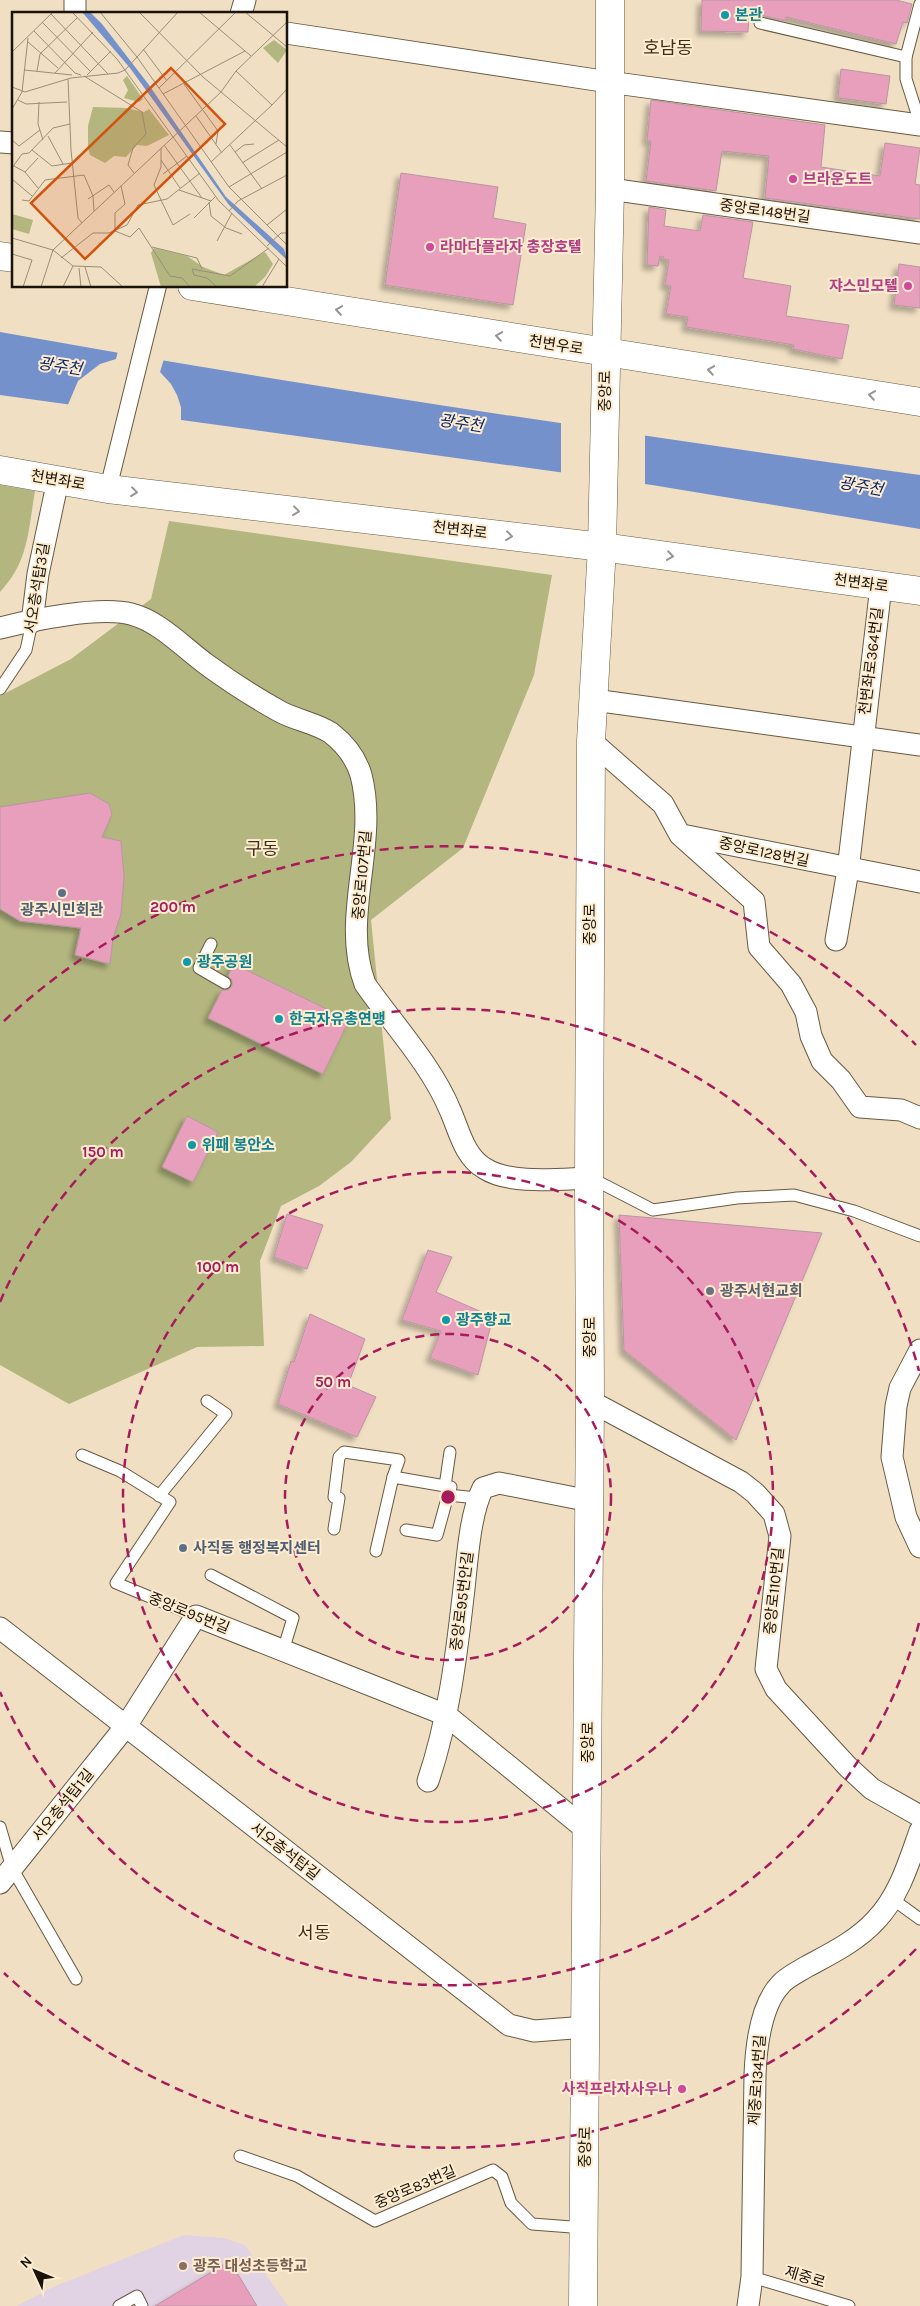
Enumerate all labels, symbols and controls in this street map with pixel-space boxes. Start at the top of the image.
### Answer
place label: 본관 [735,6,763,24]
marker: 본관 [719,9,731,21]
inset map [12,12,288,288]
district label: 호남동 [643,37,693,59]
place label: 브라운도트 [803,170,872,188]
marker: 브라운도트 [787,173,799,185]
street label: 중앙로148번길 [718,196,812,226]
place label: 라마다플라자 충장호텔 [440,238,582,256]
marker: 라마다플라자 충장호텔 [424,241,436,253]
place label: 쟈스민모텔 [829,277,898,295]
marker: 쟈스민모텔 [902,280,914,292]
one-way arrow [334,305,342,316]
one-way arrow [495,332,503,342]
street label: 천변우로 [527,332,585,358]
water label: 광주천 [37,354,85,379]
one-way arrow [707,365,716,375]
street label: 중앙로 [596,370,614,412]
one-way arrow [867,390,876,400]
water label: 광주천 [438,411,486,436]
street label: 천변좌로 [29,466,87,494]
water label: 광주천 [838,473,887,500]
one-way arrow [131,486,139,497]
one-way arrow [292,505,300,516]
street label: 천변좌로 [432,518,488,542]
one-way arrow [506,530,514,541]
street label: 서오층석탑3길 [21,541,53,635]
one-way arrow [666,551,675,561]
street label: 천변좌로 [832,570,890,596]
street label: 천변좌로364번길 [855,606,887,716]
street label: 중앙로107번길 [349,829,375,921]
street label: 중앙로128번길 [717,834,811,870]
district label: 구동 [245,838,279,860]
marker: 광주시민회관 [56,887,68,899]
text: 200 m [150,898,196,916]
place label: 광주시민회관 [21,901,104,919]
street label: 중앙로 [581,903,599,945]
place label: 광주공원 [197,953,252,971]
marker: 광주공원 [181,956,193,968]
place label: 한국자유총연맹 [289,1010,386,1028]
marker: 한국자유총연맹 [273,1013,285,1025]
place label: 위패 봉안소 [202,1136,275,1154]
marker: 위패 봉안소 [186,1139,198,1151]
text: 150 m [82,1143,124,1161]
text: 100 m [197,1258,239,1276]
place label: 광주서현교회 [720,1282,803,1300]
marker: 광주서현교회 [704,1285,716,1297]
place label: 광주향교 [456,1311,511,1329]
marker: 광주향교 [440,1314,452,1326]
street label: 중앙로 [581,1316,599,1358]
text: 50 m [315,1373,351,1391]
centre of rings [439,1488,457,1506]
place label: 사직동 행정복지센터 [193,1539,321,1557]
marker: 사직동 행정복지센터 [177,1542,189,1554]
street label: 중앙로110번길 [760,1546,788,1636]
street label: 중앙로95번안길 [447,1550,477,1652]
street label: 중앙로95번길 [146,1589,232,1637]
street label: 중앙로 [579,1721,597,1763]
street label: 서오층석탑1길 [28,1765,98,1845]
street label: 서오층석탑길 [247,1818,323,1884]
district label: 서동 [297,1922,331,1944]
street label: 제중로134번길 [745,2034,769,2126]
place label: 사직프라자사우나 [562,2080,672,2098]
marker: 사직프라자사우나 [676,2083,688,2095]
street label: 중앙로 [576,2126,594,2168]
street label: 중앙로83번길 [371,2162,459,2212]
north arrow [10,2246,60,2296]
text: N [16,2253,36,2272]
place label: 광주 대성초등학교 [193,2257,307,2275]
marker: 광주 대성초등학교 [177,2260,189,2272]
street label: 제중로 [783,2262,827,2292]

